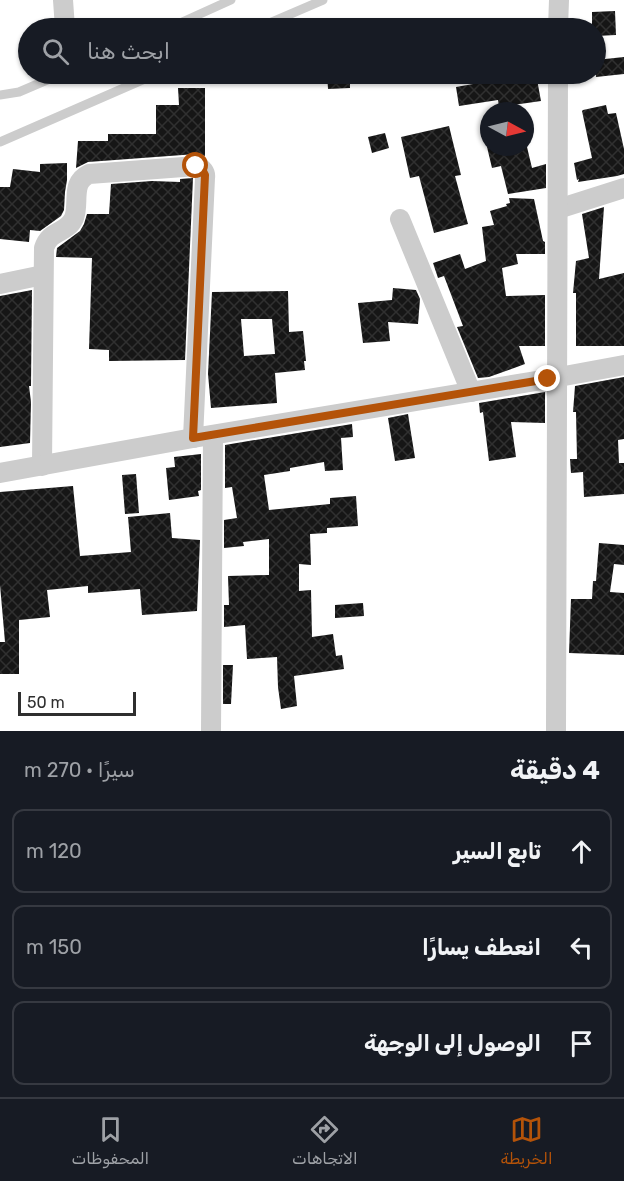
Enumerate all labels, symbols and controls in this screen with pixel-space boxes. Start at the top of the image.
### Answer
search box [18,18,606,84]
icon: search [39,35,72,68]
text: ابحث هنا [87,38,170,65]
north arrow [480,102,534,156]
route start [182,152,208,178]
route end [534,365,560,391]
scale bar [18,689,136,716]
text: 50 m [27,693,65,712]
text: 4 دقيقة [510,755,600,786]
text: سيرًا · 270 m [24,758,135,782]
icon: ahead [565,835,598,868]
text: تابع السير [453,838,541,865]
text: 120 m [26,839,82,863]
icon: left [565,931,598,964]
text: انعطف يسارًا [422,934,541,961]
text: 150 m [26,935,82,959]
icon: arrive [565,1027,598,1060]
text: الوصول إلى الوجهة [364,1030,541,1057]
tab: المحفوظات [71,1113,149,1168]
tab: الاتجاهات [292,1113,358,1168]
tab: الخريطة [501,1113,553,1168]

